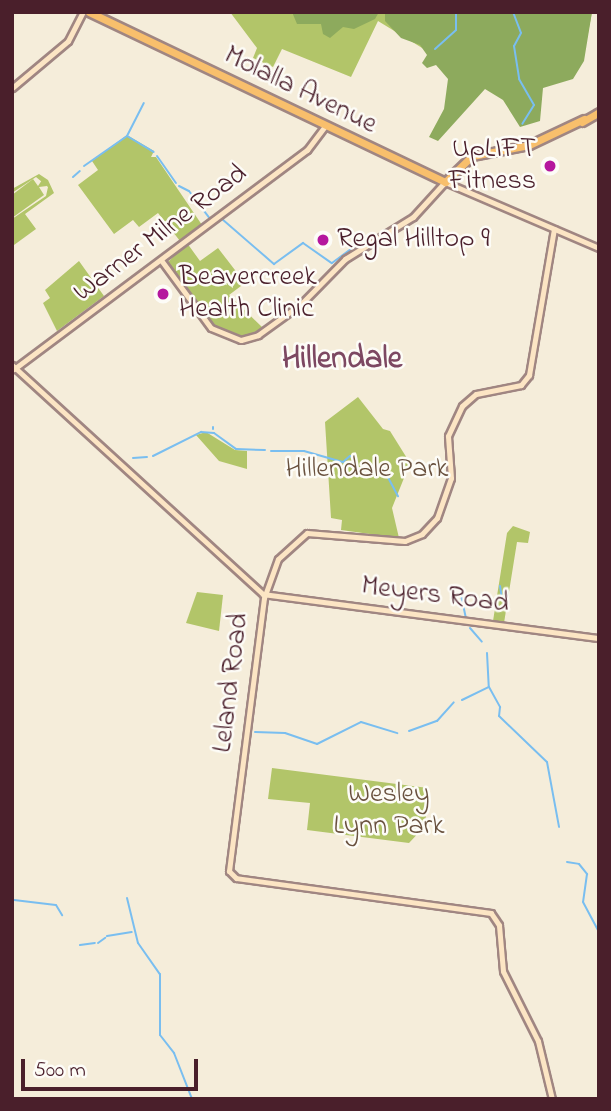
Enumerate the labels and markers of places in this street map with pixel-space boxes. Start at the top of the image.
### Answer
place label: UpLIFT Fitness [449,133,536,199]
marker: UpLIFT Fitness [542,158,558,174]
place label: Regal Hilltop 9 [337,223,490,257]
marker: Regal Hilltop 9 [315,232,331,248]
place label: Beavercreek Health Clinic [179,261,317,327]
marker: Beavercreek Health Clinic [153,284,173,304]

